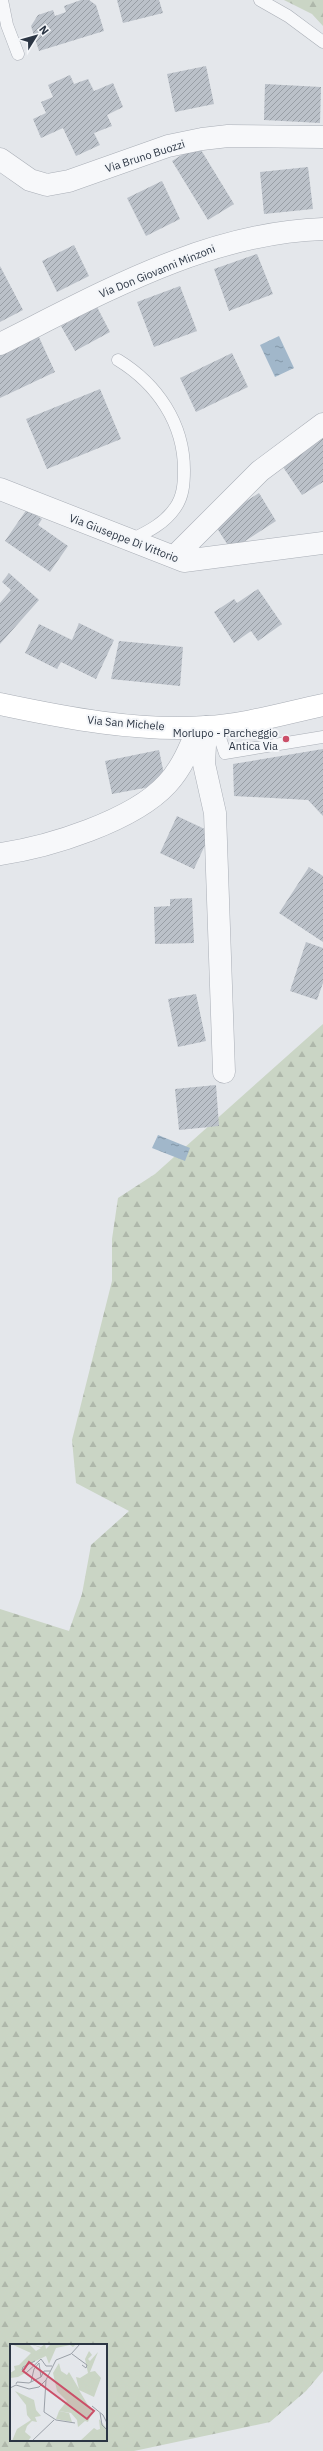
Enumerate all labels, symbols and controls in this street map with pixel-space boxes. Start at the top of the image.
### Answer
north arrow [16,16,56,56]
text: N [36,23,52,37]
street label: Via Bruno Buozzi [103,137,187,175]
street label: Via Don Giovanni Minzoni [97,241,217,301]
street label: Via Giuseppe Di Vittorio [67,511,181,565]
street label: Via San Michele [87,713,165,733]
place label: Morlupo - Parcheggio Antica Via [173,726,278,753]
marker: Morlupo - Parcheggio Antica Via [281,734,291,744]
inset map [10,2344,107,2441]

